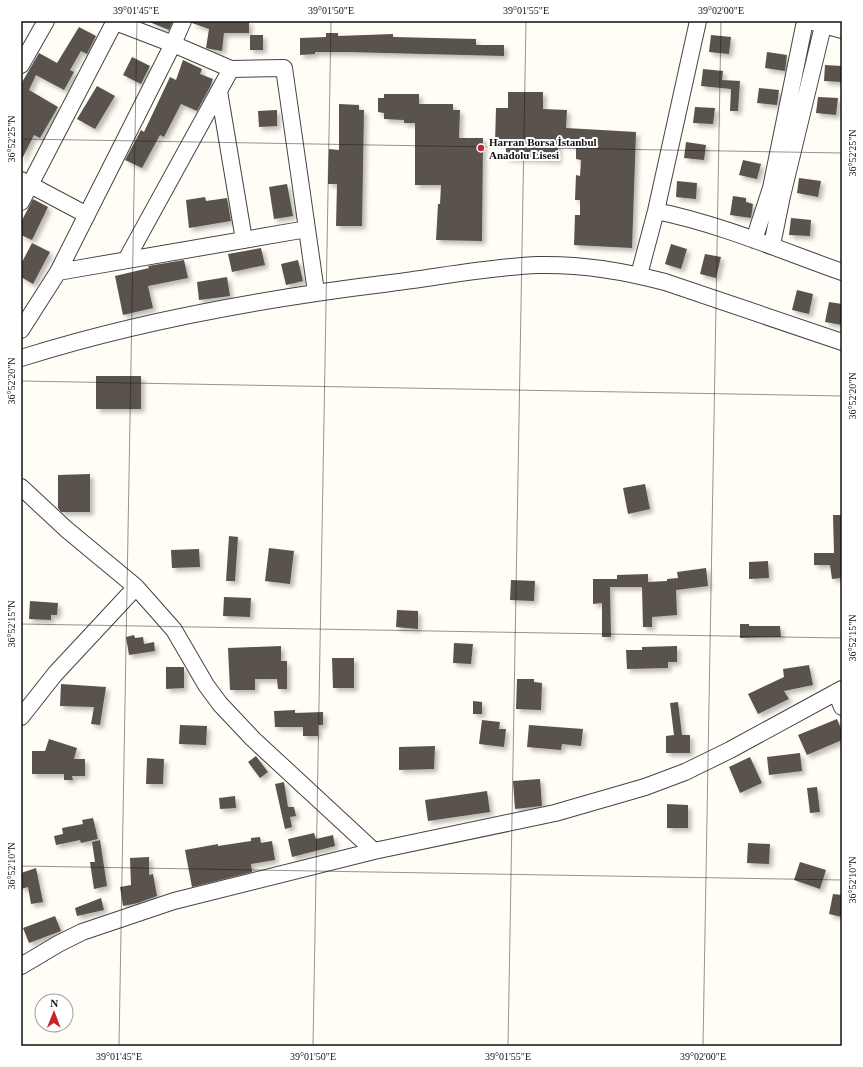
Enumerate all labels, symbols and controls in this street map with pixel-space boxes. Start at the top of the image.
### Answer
text: 39°01'45"E [113,5,159,16]
text: 39°01'50"E [308,5,354,16]
text: 39°01'55"E [503,5,549,16]
text: 39°02'00"E [698,5,744,16]
text: 36°52'25"N [6,115,17,163]
text: 36°52'25"N [847,129,858,177]
place label: Harran Borsa İstanbul Anadolu Lisesi [489,136,597,161]
marker: Harran Borsa İstanbul Anadolu Lisesi [476,143,486,153]
text: 36°52'20"N [6,357,17,405]
text: 36°52'20"N [847,372,858,420]
text: 36°52'15"N [6,600,17,648]
text: 36°52'15"N [847,614,858,662]
text: 36°52'10"N [6,842,17,890]
text: 36°52'10"N [847,856,858,904]
north arrow [34,993,74,1033]
text: N [50,997,58,1009]
text: 39°01'45"E [96,1051,142,1062]
text: 39°01'50"E [290,1051,336,1062]
text: 39°01'55"E [485,1051,531,1062]
text: 39°02'00"E [680,1051,726,1062]

